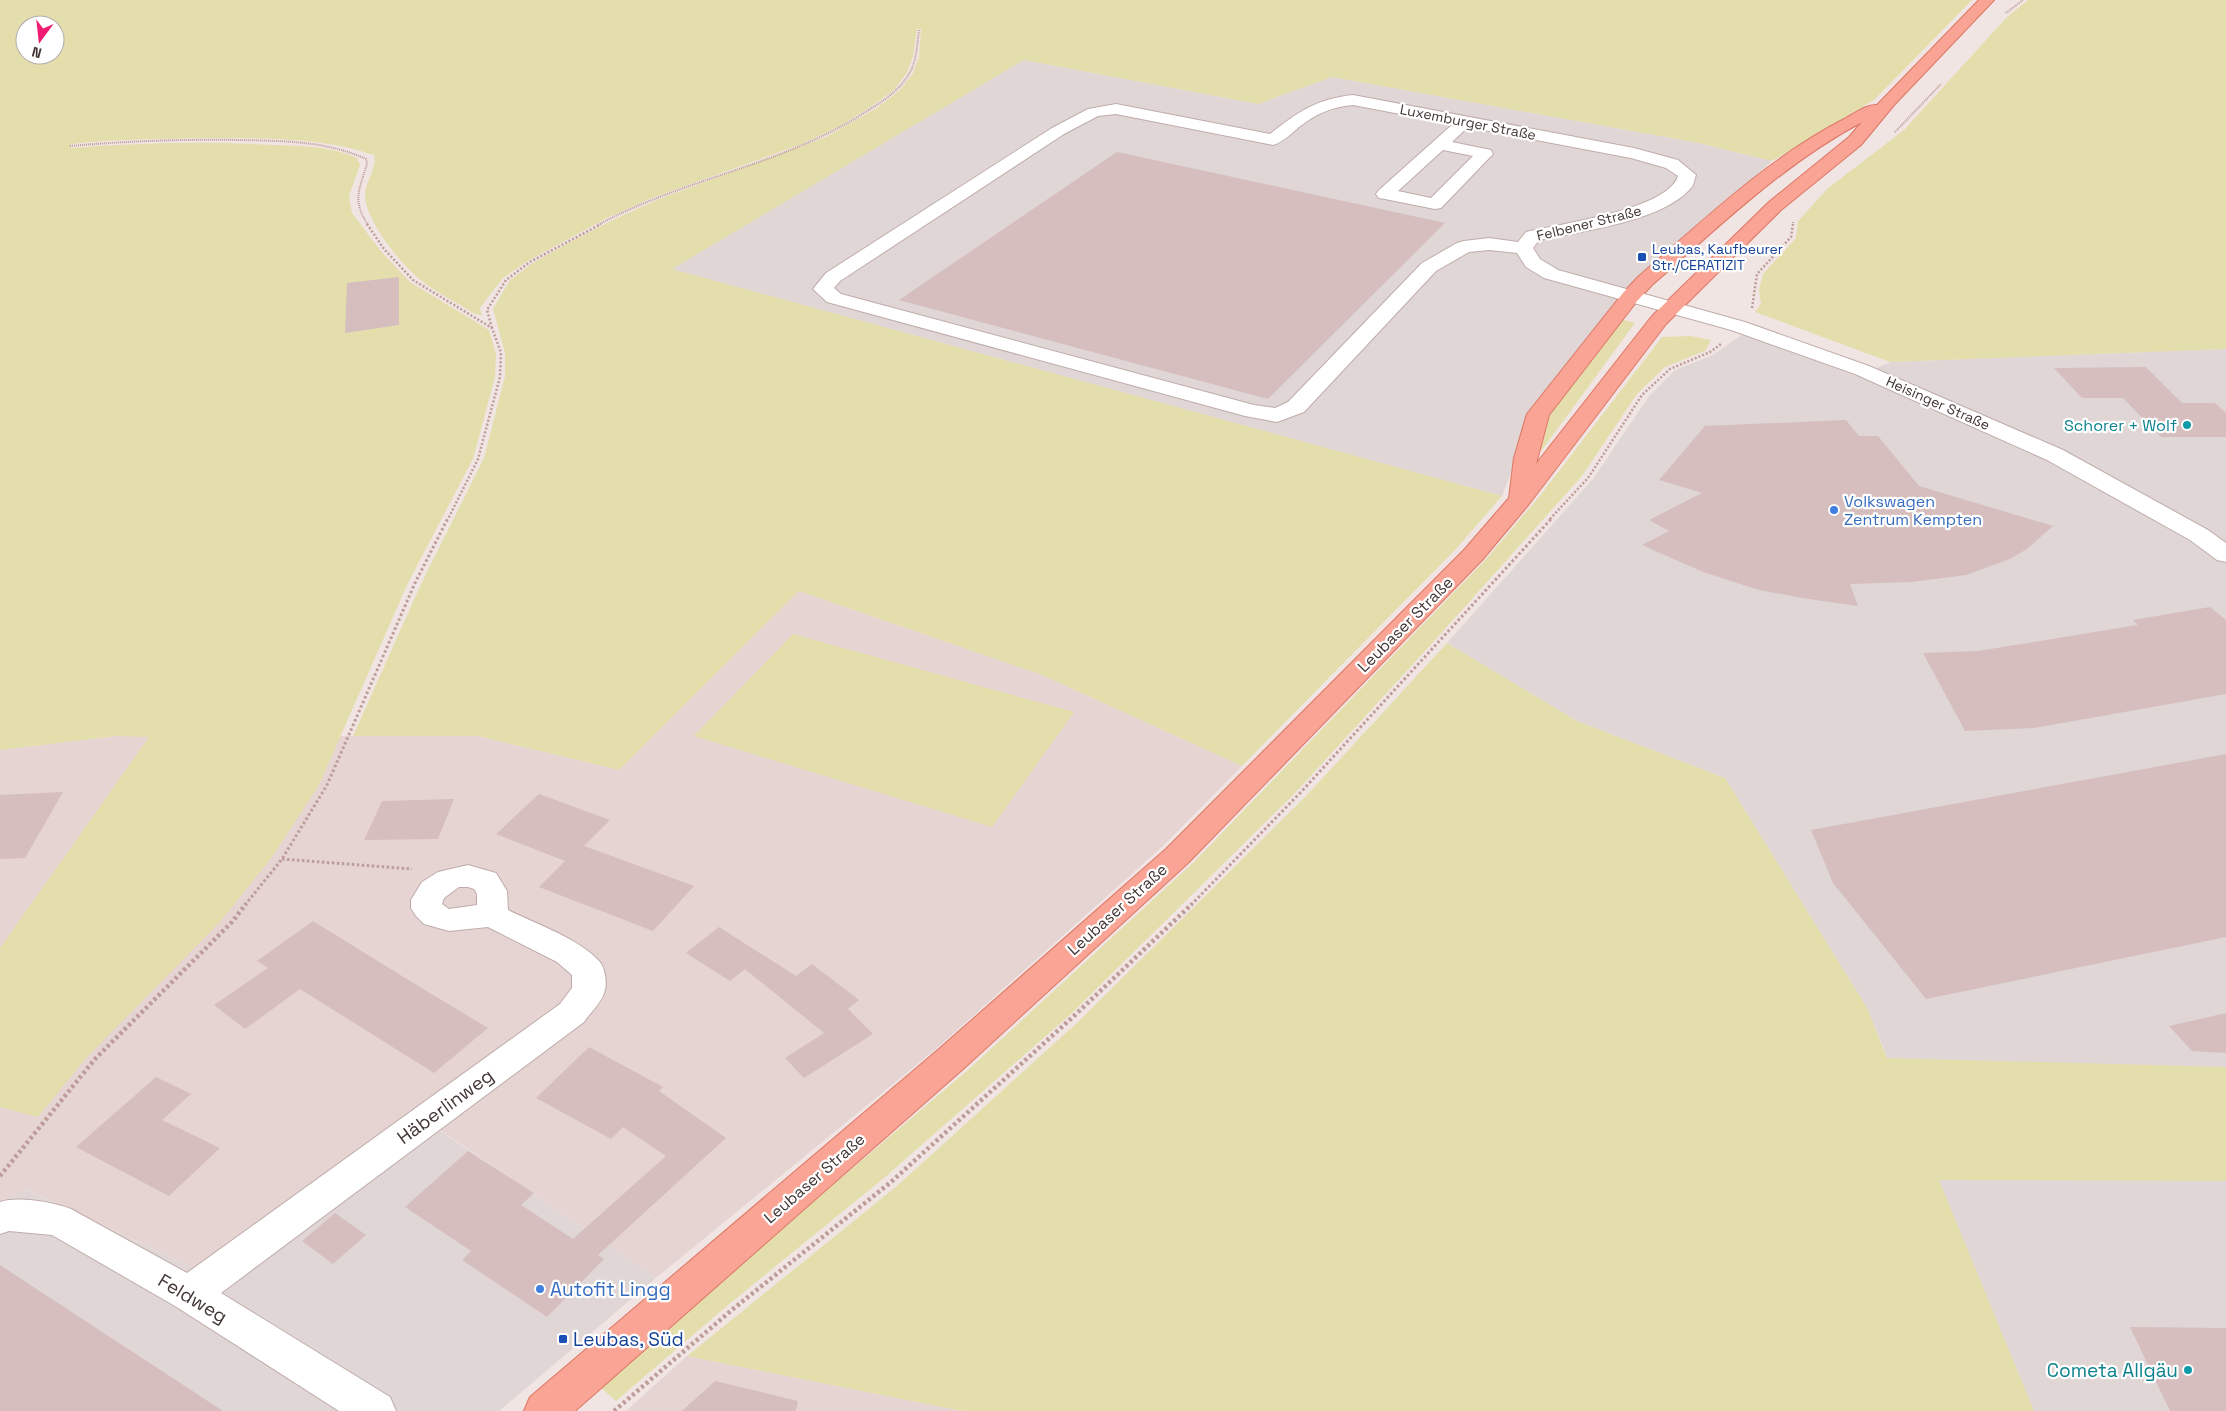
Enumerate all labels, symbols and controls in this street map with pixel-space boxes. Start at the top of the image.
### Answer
north arrow [15,15,65,65]
text: N [30,43,44,62]
street label: Luxemburger Straße [1398,100,1538,144]
street label: Felbener Straße [1535,201,1643,245]
place label: Leubas, Kaufbeurer Str./CERATIZIT [1652,240,1783,274]
marker: Leubas, Kaufbeurer Str./CERATIZIT [1636,251,1648,263]
street label: Heisinger Straße [1883,372,1993,434]
place label: Schorer + Wolf [2064,415,2177,436]
marker: Schorer + Wolf [2181,419,2193,431]
place label: Volkswagen Zentrum Kempten [1844,491,1982,530]
marker: Volkswagen Zentrum Kempten [1828,504,1840,516]
street label: Leubaser Straße [1353,572,1458,677]
street label: Leubaser Straße [1063,859,1172,960]
street label: Häberlinweg [392,1063,499,1150]
street label: Leubaser Straße [759,1129,869,1228]
street label: Feldweg [153,1268,232,1329]
place label: Autofit Lingg [550,1277,671,1302]
marker: Autofit Lingg [534,1283,546,1295]
place label: Leubas, Süd [573,1327,684,1352]
marker: Leubas, Süd [557,1333,569,1345]
place label: Cometa Allgäu [2047,1358,2178,1383]
marker: Cometa Allgäu [2182,1364,2194,1376]

